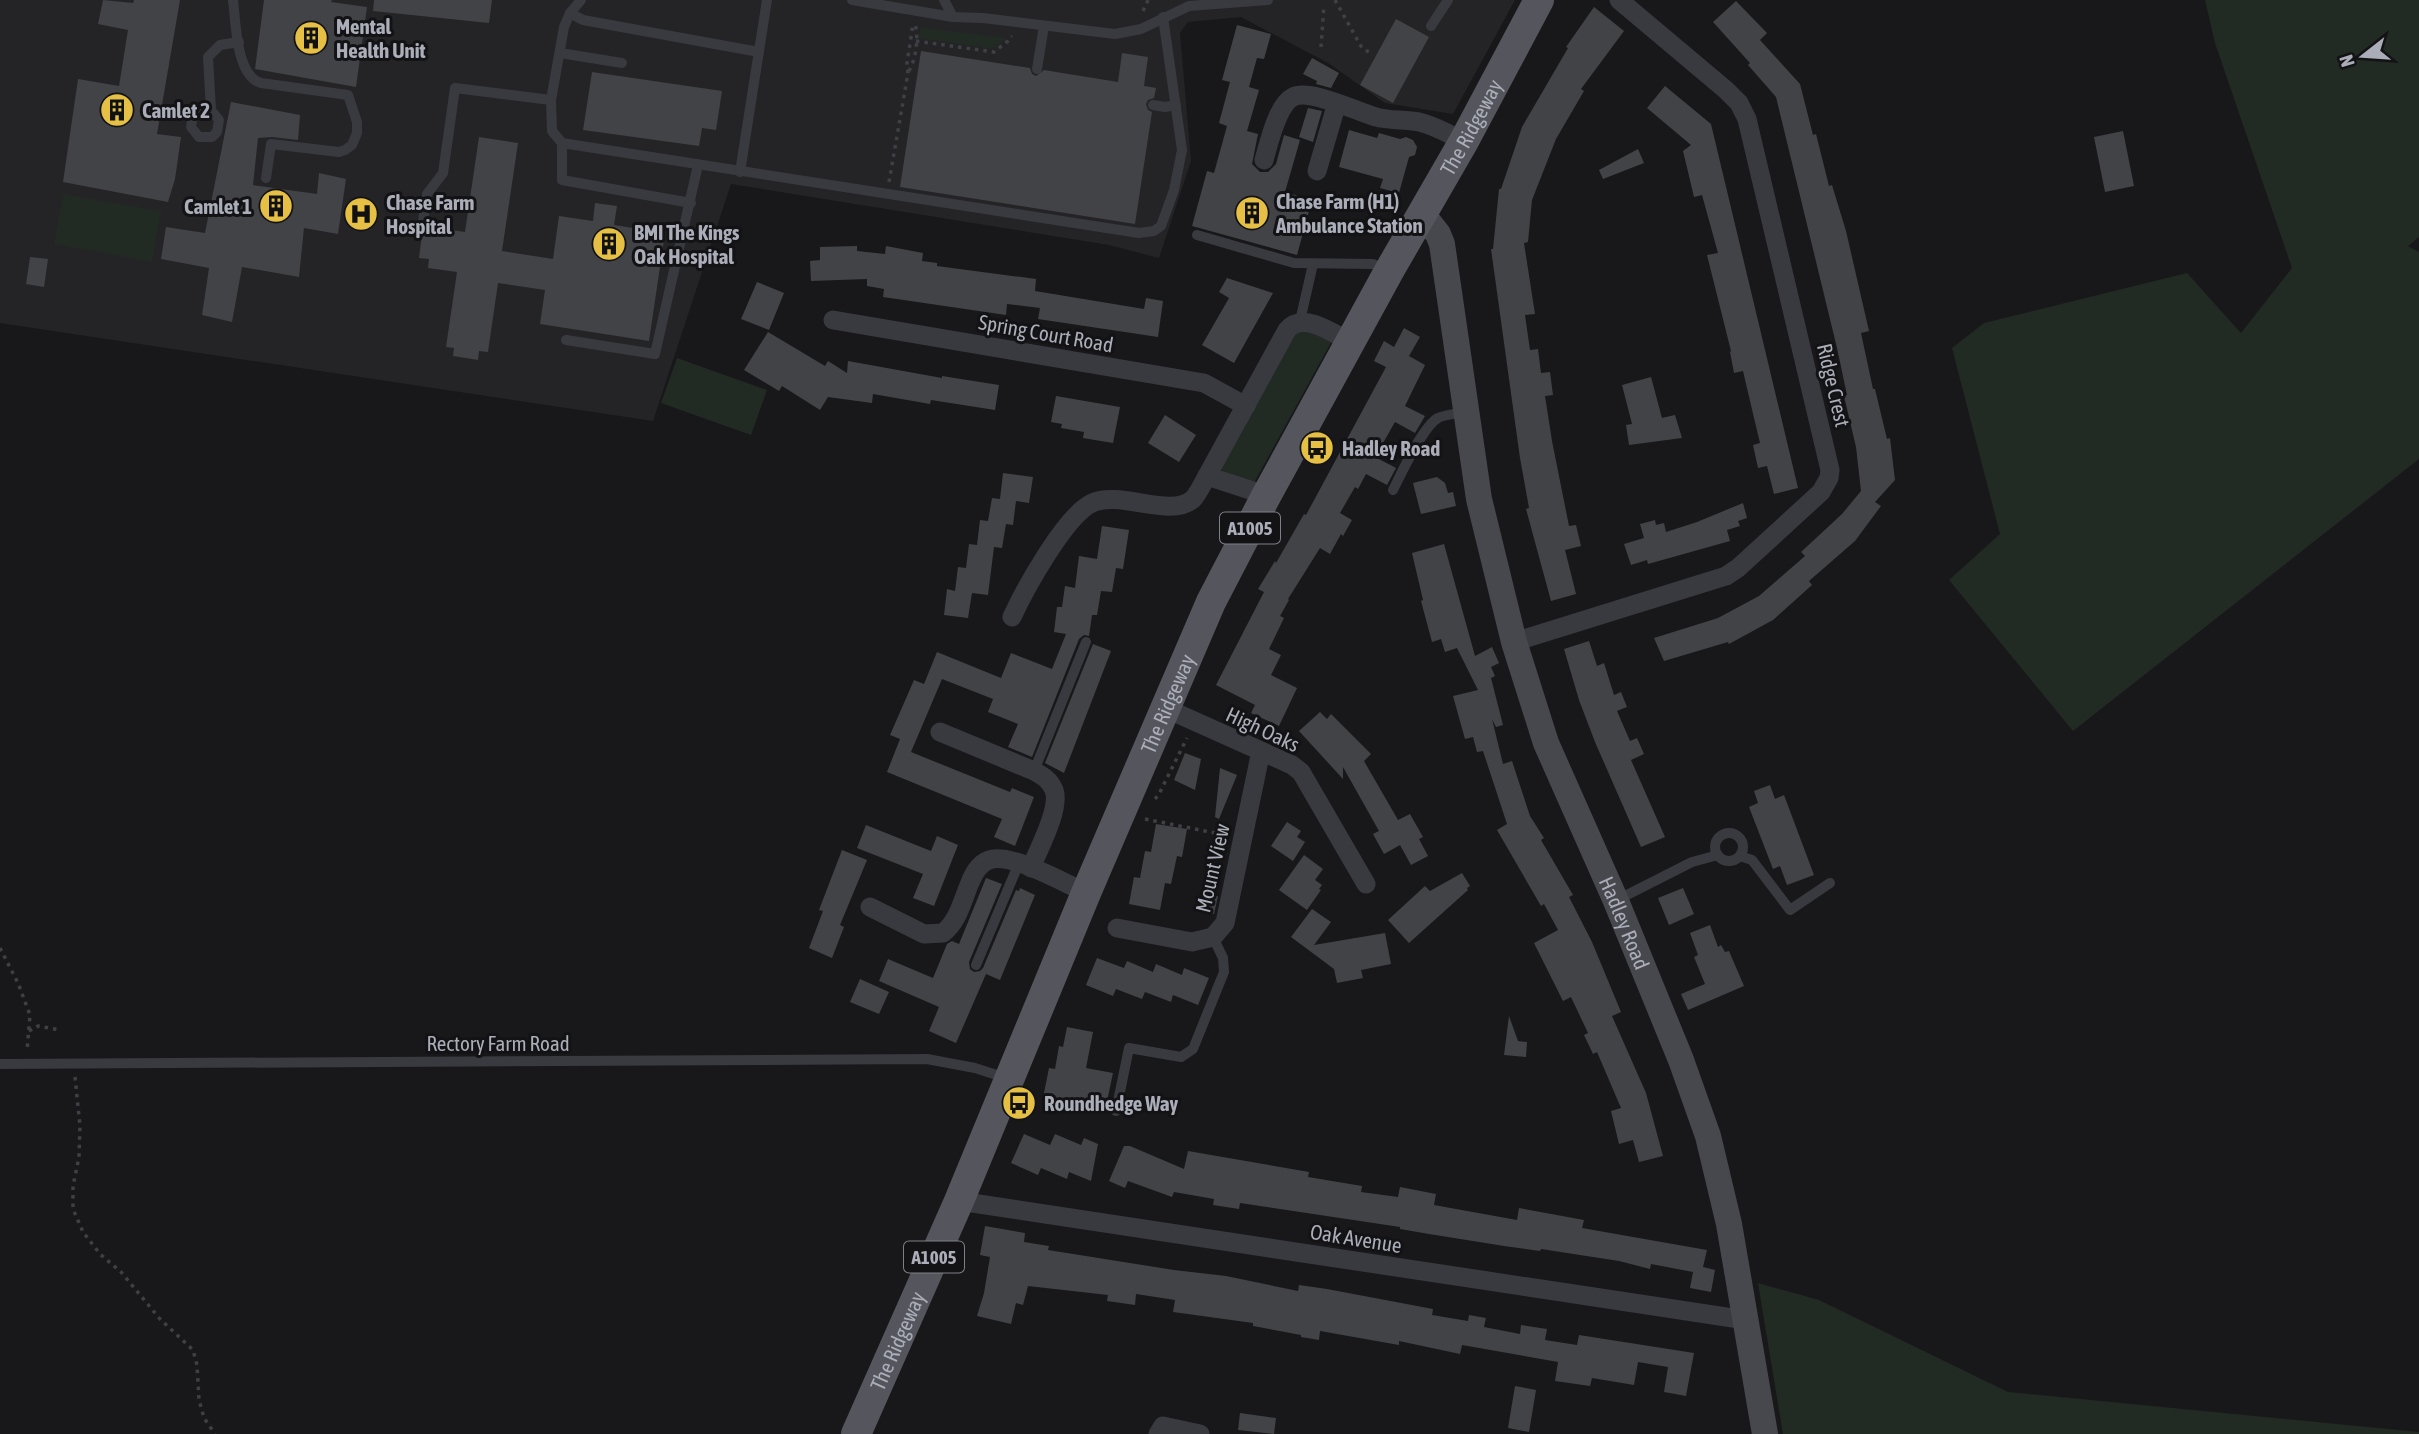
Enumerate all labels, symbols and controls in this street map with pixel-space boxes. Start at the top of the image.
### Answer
place label: Mental Health Unit [336,14,426,62]
building icon: Mental Health Unit [292,19,330,57]
north arrow [2328,21,2398,91]
text: N [2335,52,2359,70]
street label: The Ridgeway [1435,75,1507,179]
building icon: Camlet 2 [98,91,136,129]
place label: Camlet 2 [142,98,210,122]
building icon: Camlet 1 [257,187,295,225]
place label: Chase Farm (H1) Ambulance Station [1275,189,1423,237]
place label: Chase Farm Hospital [386,190,474,238]
place label: Camlet 1 [184,194,252,218]
building icon: Chase Farm (H1) Ambulance Station [1233,194,1271,232]
hospital icon: Chase Farm Hospital [342,195,380,233]
place label: BMI The Kings Oak Hospital [634,220,740,268]
building icon: BMI The Kings Oak Hospital [590,225,628,263]
street label: Spring Court Road [977,309,1115,357]
street label: Ridge Crest [1813,341,1855,429]
bus stop icon: Hadley Road [1298,429,1336,467]
place label: Hadley Road [1342,436,1440,460]
road number: A1005 [1220,512,1280,544]
street label: The Ridgeway [1136,650,1199,757]
street label: High Oaks [1223,702,1303,756]
street label: Mount View [1190,821,1234,915]
street label: Hadley Road [1595,873,1655,973]
street label: Rectory Farm Road [426,1031,570,1055]
bus stop icon: Roundhedge Way [1000,1084,1038,1122]
place label: Roundhedge Way [1044,1091,1179,1115]
street label: Oak Avenue [1309,1219,1403,1257]
road number: A1005 [904,1242,964,1273]
street label: The Ridgeway [865,1287,930,1394]

